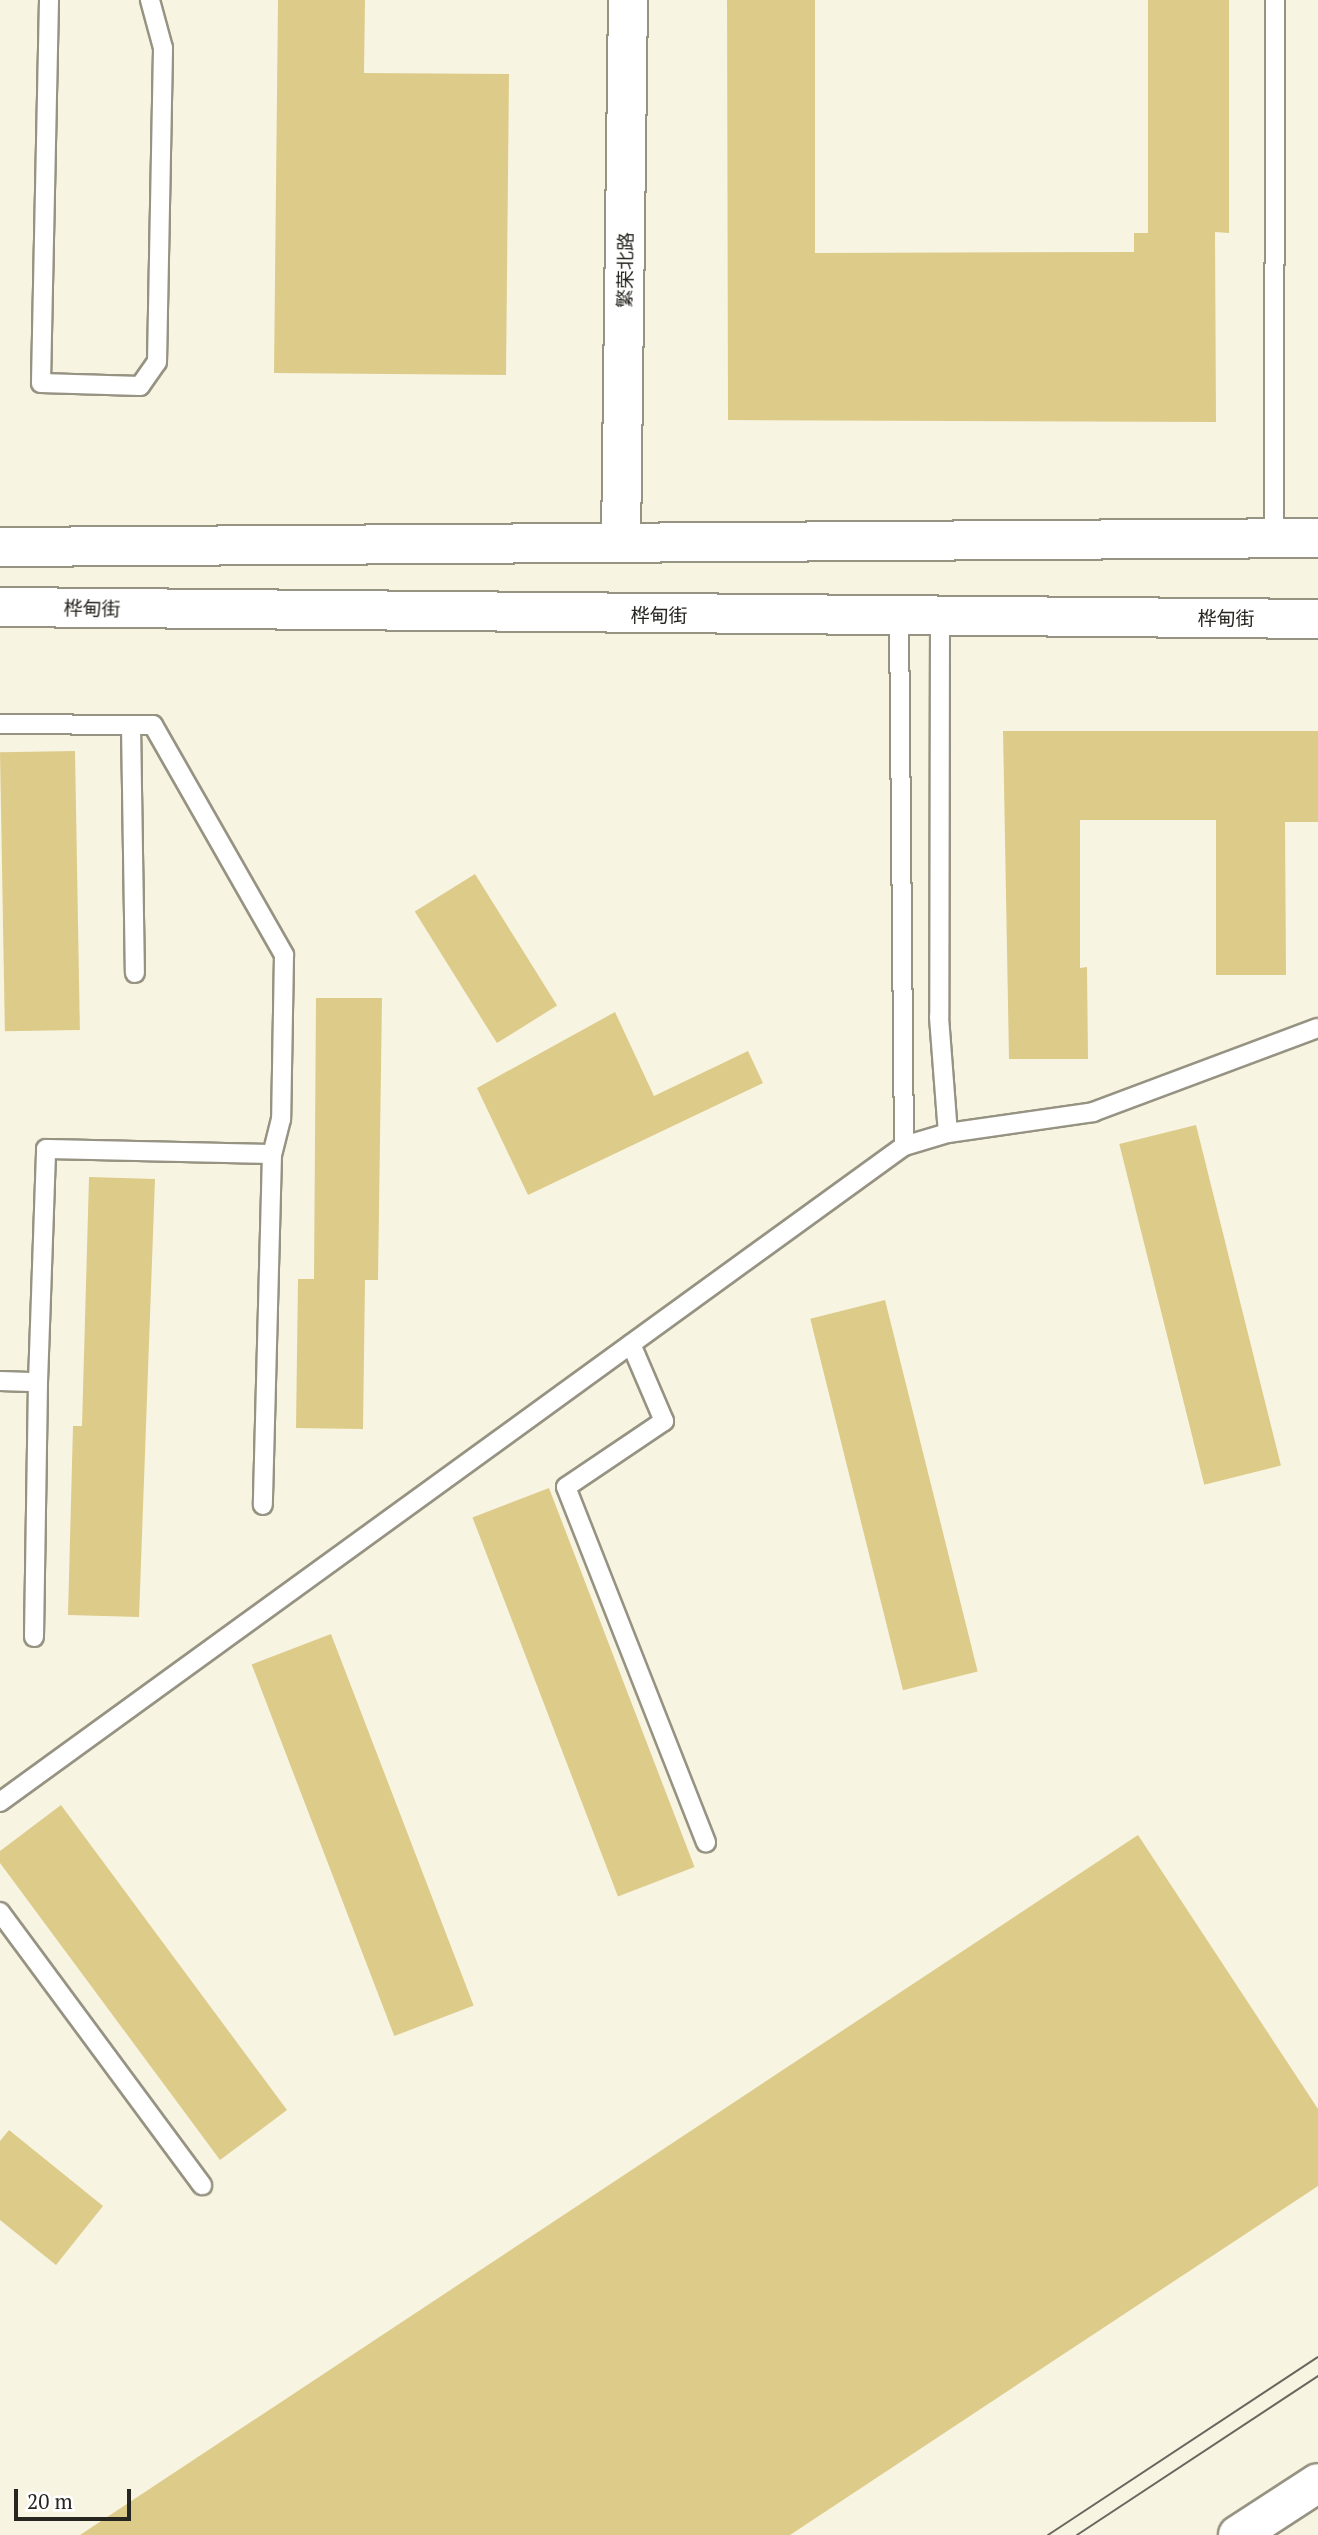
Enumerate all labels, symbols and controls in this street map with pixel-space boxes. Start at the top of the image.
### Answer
street label: 繁荣北路 [613,232,637,308]
street label: 桦甸街 [63,596,121,620]
street label: 桦甸街 [631,604,687,626]
street label: 桦甸街 [1198,607,1254,629]
scale bar [18,2476,135,2520]
text: 20 m [27,2487,73,2515]

